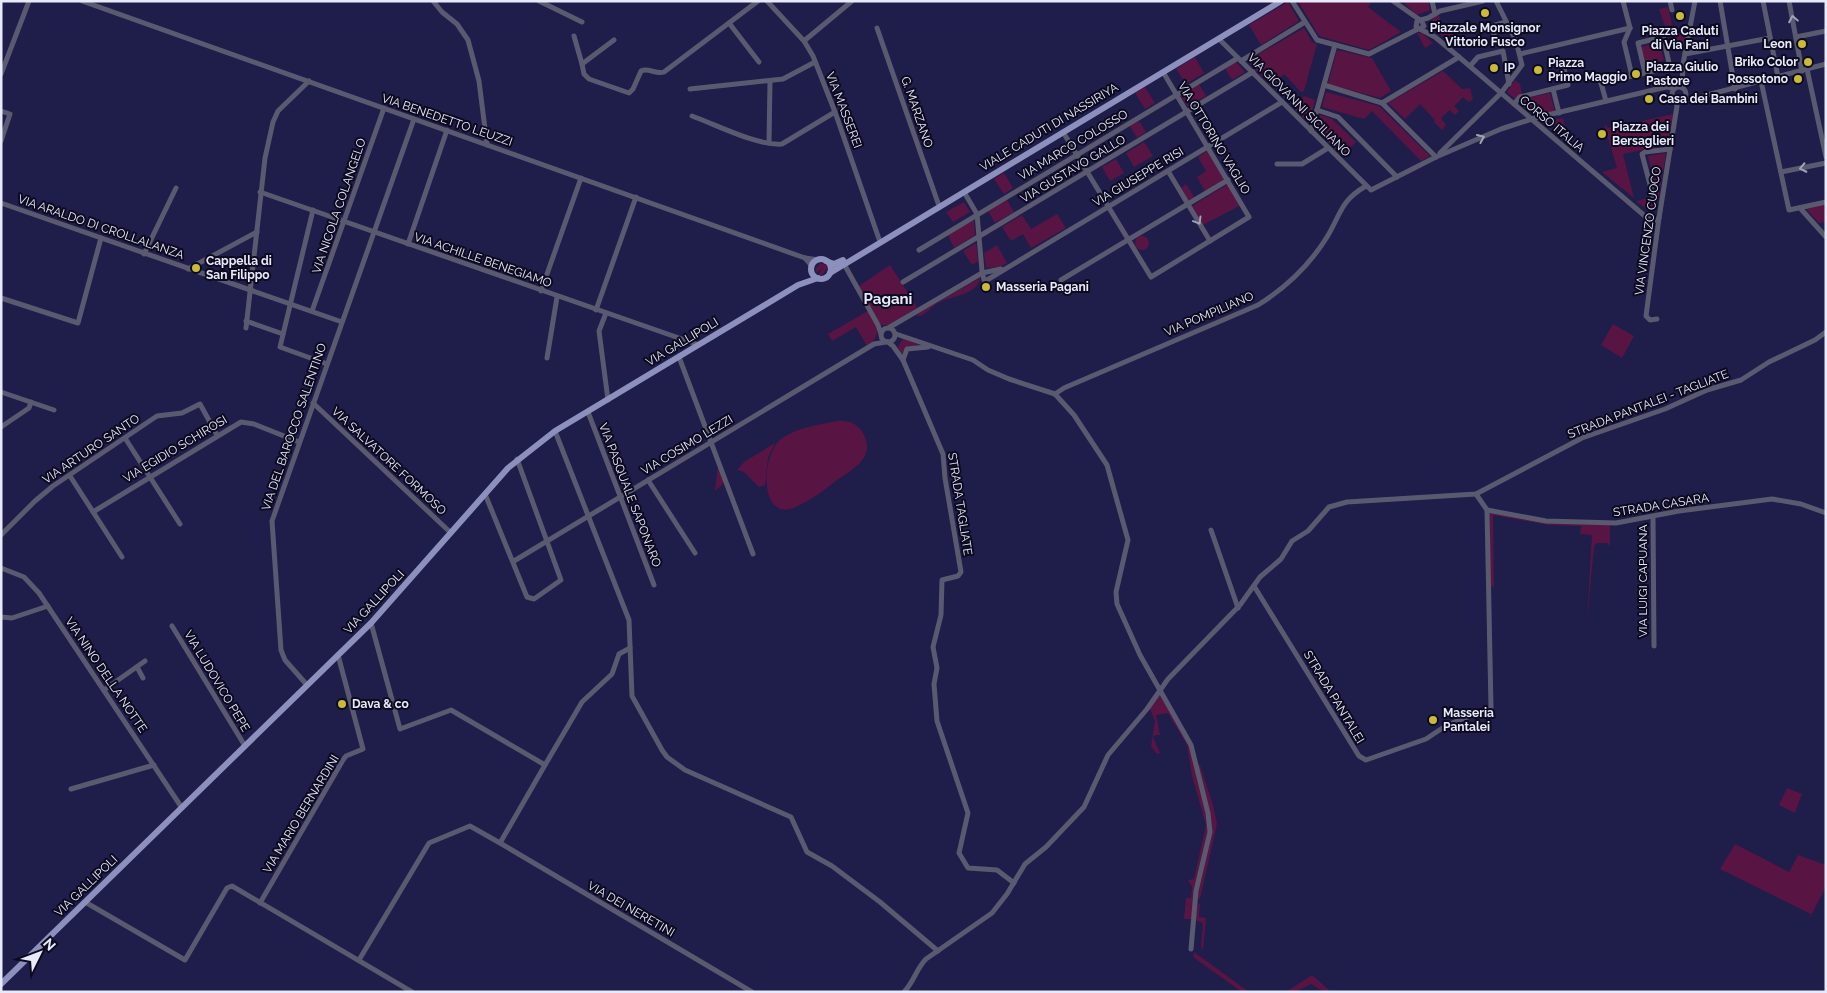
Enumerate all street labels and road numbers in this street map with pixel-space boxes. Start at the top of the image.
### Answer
street label: VIA GIOVANNI SICILIANO [1245,51,1353,159]
street label: VIA MASSEREI [823,70,865,150]
street label: G. MARZANO [898,75,936,149]
street label: VIA OTTORINO VAGLIO [1175,79,1253,197]
street label: VIALE CADUTI DI NASSIRIYA [977,80,1121,174]
street label: VIA BENEDETTO LEUZZI [380,91,514,149]
street label: CORSO ITALIA [1517,93,1587,155]
street label: VIA MARCO COLOSSO [1016,107,1130,183]
street label: VIA GUSTAVO GALLO [1018,132,1128,206]
street label: VIA NICOLA COLANGELO [309,136,369,276]
street label: VIA GIUSEPPE RISI [1090,144,1186,210]
street label: VIA VINCENZO CUOCO [1632,166,1664,296]
street label: VIA ARALDO DI CROLLALANZA [16,192,186,262]
street label: VIA ACHILLE BENEGIAMO [412,230,554,290]
street label: VIA POMPILIANO [1162,289,1256,339]
street label: VIA GALLIPOLI [643,315,721,369]
street label: VIA DEL BAROCCO SALENTINO [259,342,329,512]
street label: STRADA PANTALEI - TAGLIATE [1566,367,1730,441]
street label: VIA SALVATORE FORMOSO [329,404,449,518]
street label: VIA ARTURO SANTO [40,411,142,487]
street label: VIA EGIDIO SCHIROSI [121,412,229,486]
street label: VIA COSIMO LEZZI [639,412,735,478]
street label: VIA PASQUALE SAPONARO [596,421,664,569]
street label: STRADA TAGLIATE [945,452,975,556]
street label: STRADA CASARA [1612,491,1710,519]
street label: VIA LUIGI CAPUANA [1636,524,1650,638]
street label: VIA GALLIPOLI [341,567,407,637]
street label: VIA NINO DELLA NOTTE [62,615,150,735]
street label: VIA LUDOVICO PEPE [181,628,253,734]
street label: STRADA PANTALEI [1301,648,1367,746]
street label: VIA MARIO BERNARDINI [260,752,342,876]
street label: VIA GALLIPOLI [52,852,120,920]
street label: VIA DEI NERETINI [585,878,677,940]

